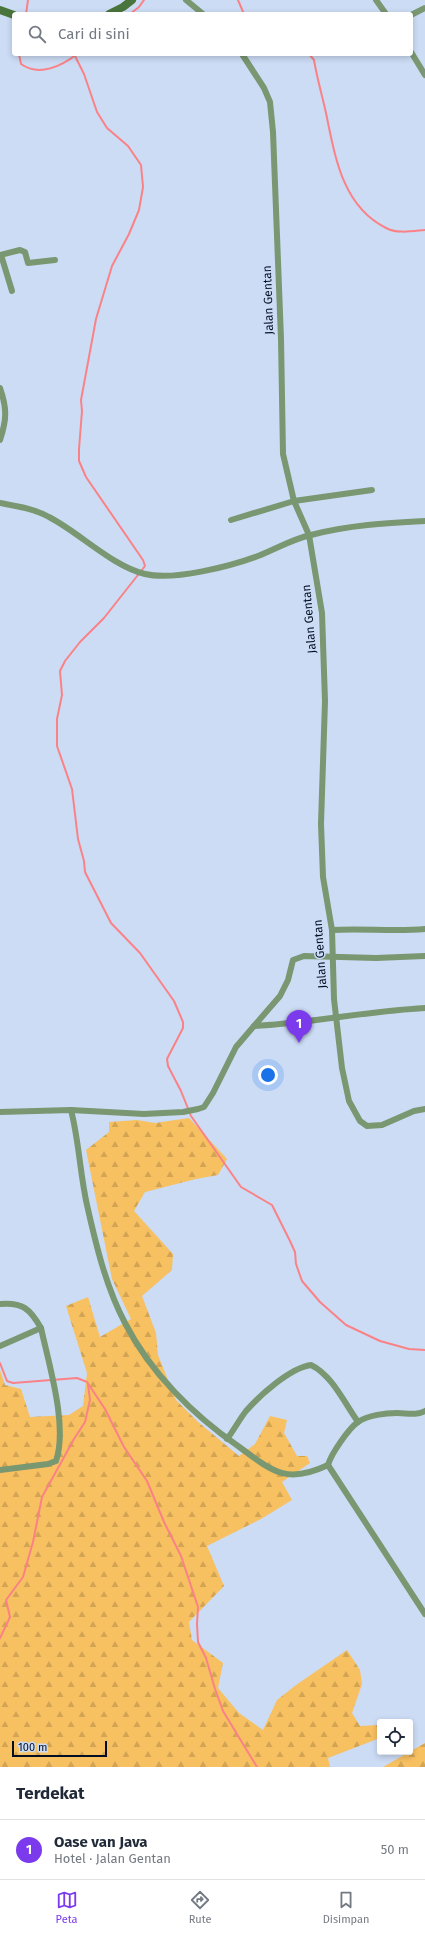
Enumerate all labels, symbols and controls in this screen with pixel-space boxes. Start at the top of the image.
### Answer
search box [12,12,413,56]
icon: search [26,23,48,45]
text: Cari di sini [58,25,130,43]
street label: Jalan Gentan [260,265,276,335]
street label: Jalan Gentan [299,584,319,654]
street label: Jalan Gentan [311,919,329,989]
pin: 1 [286,1010,312,1043]
your location [258,1065,278,1085]
map controls [377,1719,413,1755]
button: locate [377,1719,413,1755]
scale bar [12,1739,107,1758]
text: 100 m [18,1741,47,1754]
text: Terdekat [16,1783,85,1804]
text: Oase van Java [54,1833,148,1851]
text: 1 [26,1842,32,1857]
text: 50 m [381,1842,409,1857]
text: Hotel · Jalan Gentan [54,1851,171,1866]
tab: Peta [56,1889,78,1926]
tab: Rute [189,1889,212,1926]
tab: Disimpan [323,1889,369,1926]

